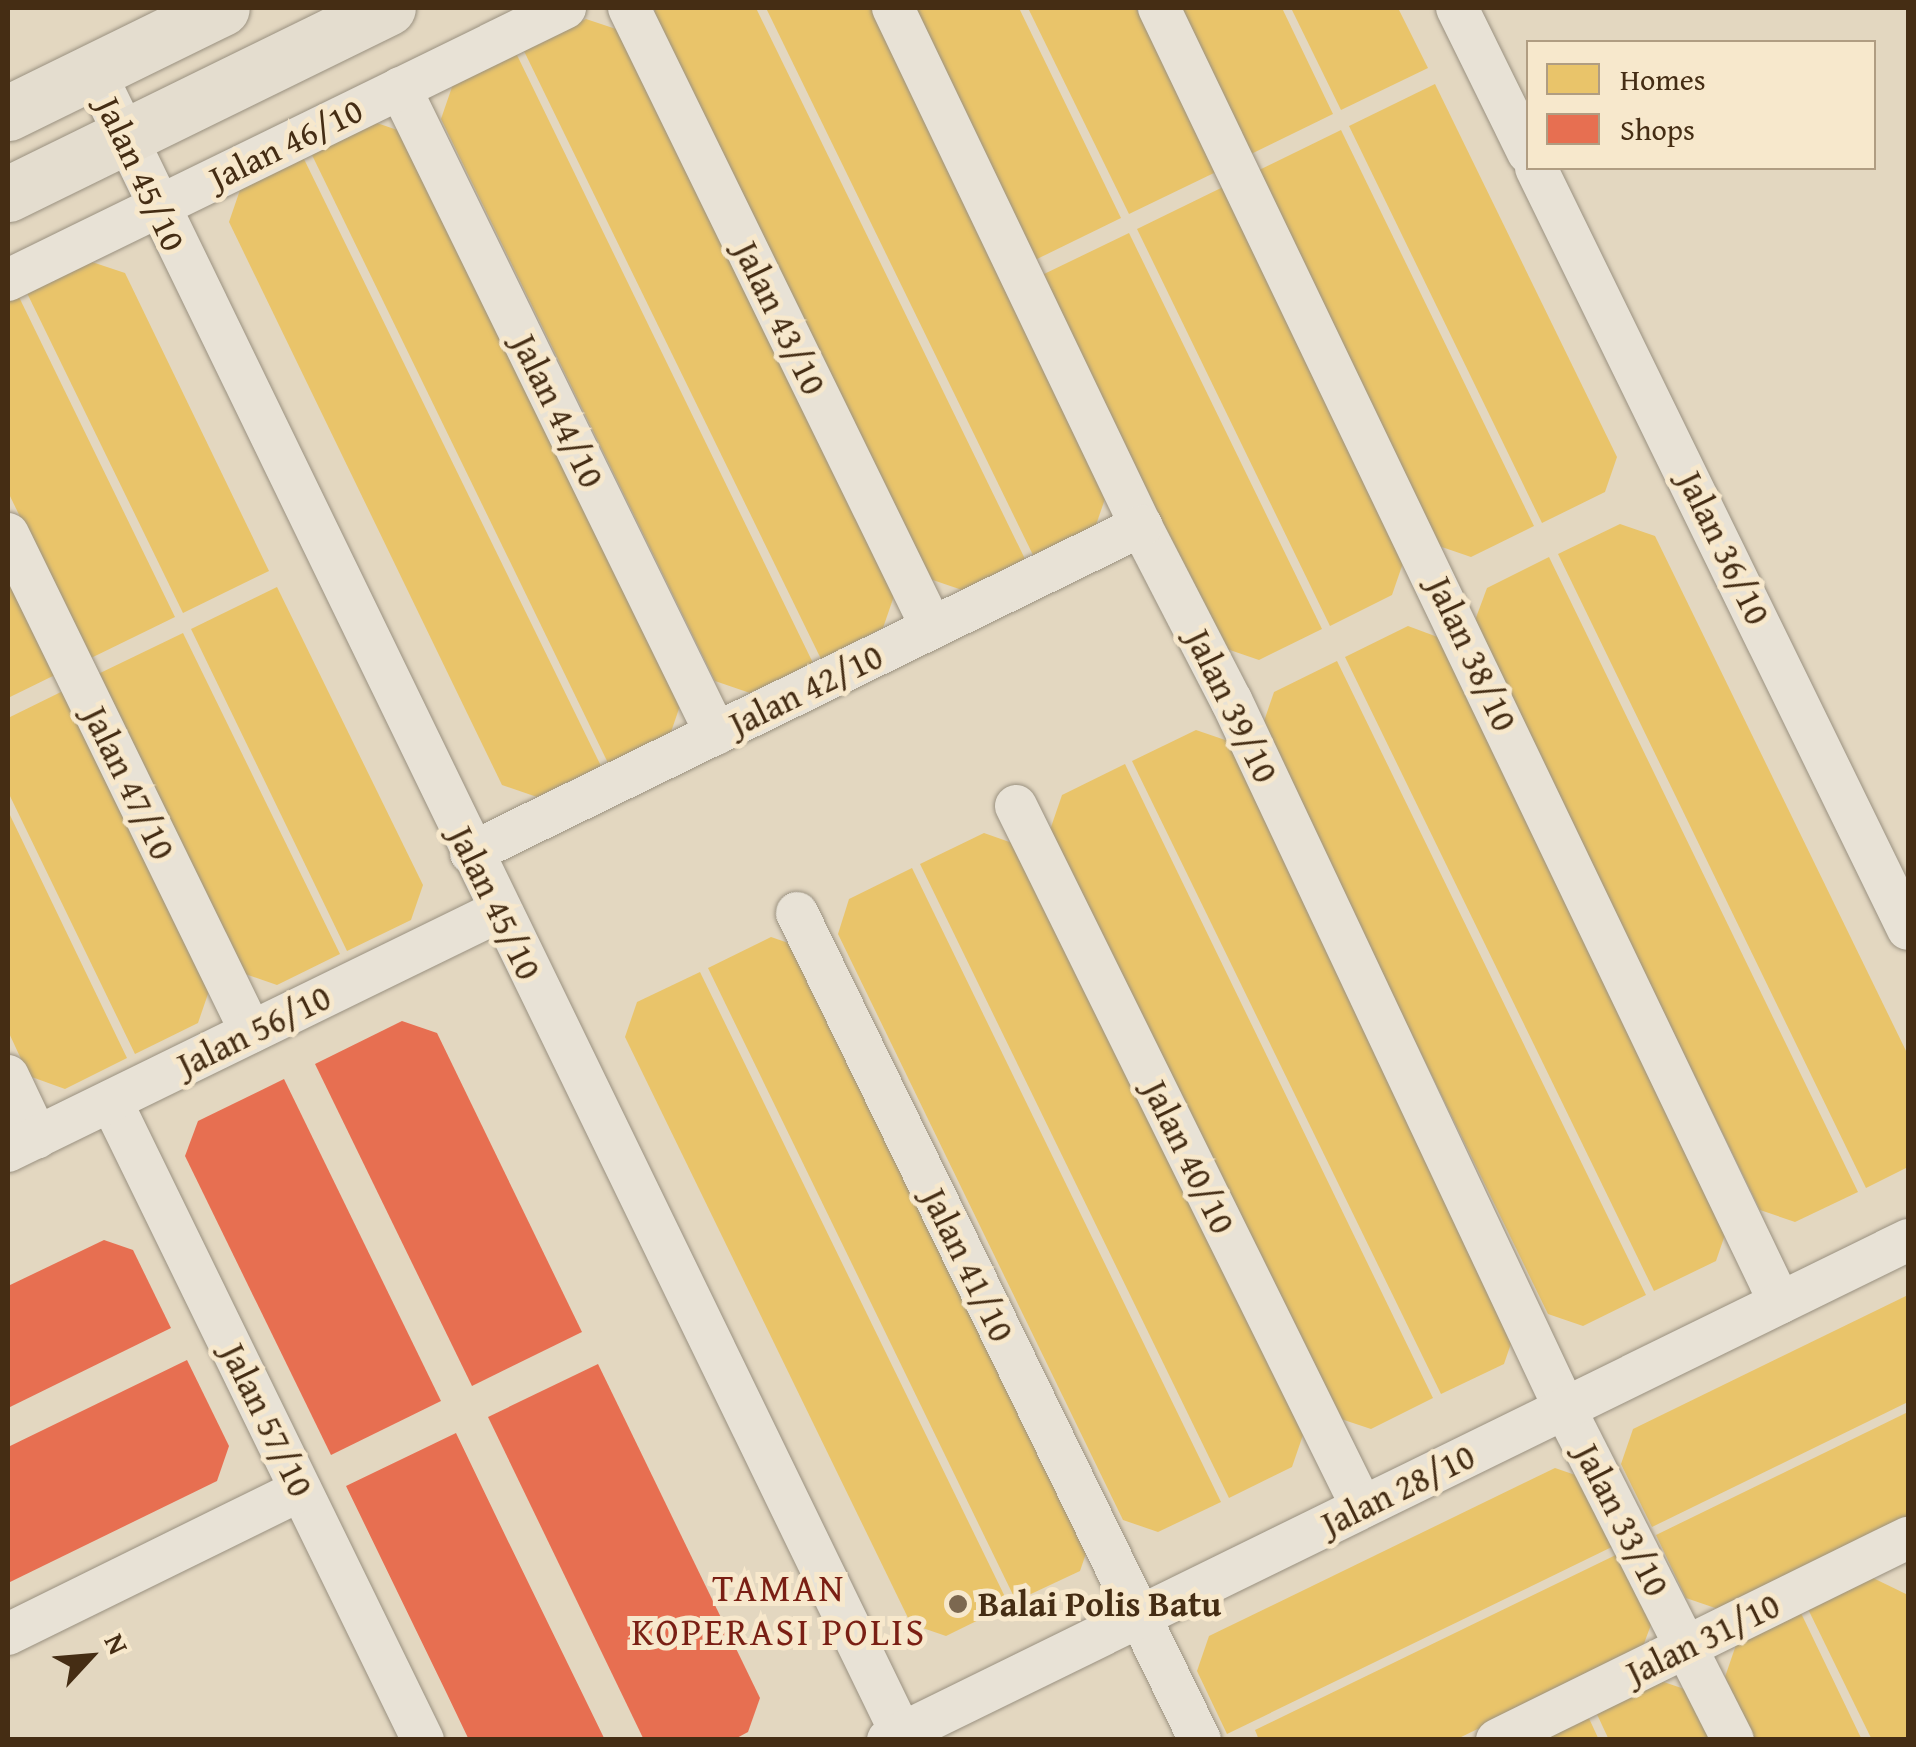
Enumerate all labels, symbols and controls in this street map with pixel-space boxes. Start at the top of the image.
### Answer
legend [1526,40,1876,170]
text: Homes [1620,57,1706,101]
street label: Jalan 46/10 [203,89,369,199]
street label: Jalan 45/10 [87,90,195,258]
text: Shops [1620,107,1695,151]
street label: Jalan 43/10 [725,235,835,401]
street label: Jalan 44/10 [503,328,613,494]
street label: Jalan 36/10 [1669,465,1779,631]
street label: Jalan 38/10 [1418,570,1526,738]
street label: Jalan 39/10 [1177,623,1287,789]
street label: Jalan 42/10 [723,635,889,745]
street label: Jalan 47/10 [74,700,184,866]
street label: Jalan 45/10 [440,820,550,986]
street label: Jalan 56/10 [171,976,337,1086]
street label: Jalan 40/10 [1134,1074,1244,1240]
street label: Jalan 41/10 [913,1182,1023,1348]
street label: Jalan 57/10 [212,1337,322,1503]
street label: Jalan 28/10 [1315,1435,1481,1545]
street label: Jalan 33/10 [1566,1437,1678,1603]
district label: TAMAN KOPERASI POLIS [632,1565,926,1655]
place label: Balai Polis Batu [978,1583,1221,1625]
street label: Jalan 31/10 [1620,1584,1786,1694]
marker: Balai Polis Batu [947,1593,969,1615]
north arrow [40,1607,140,1707]
text: N [95,1626,140,1661]

